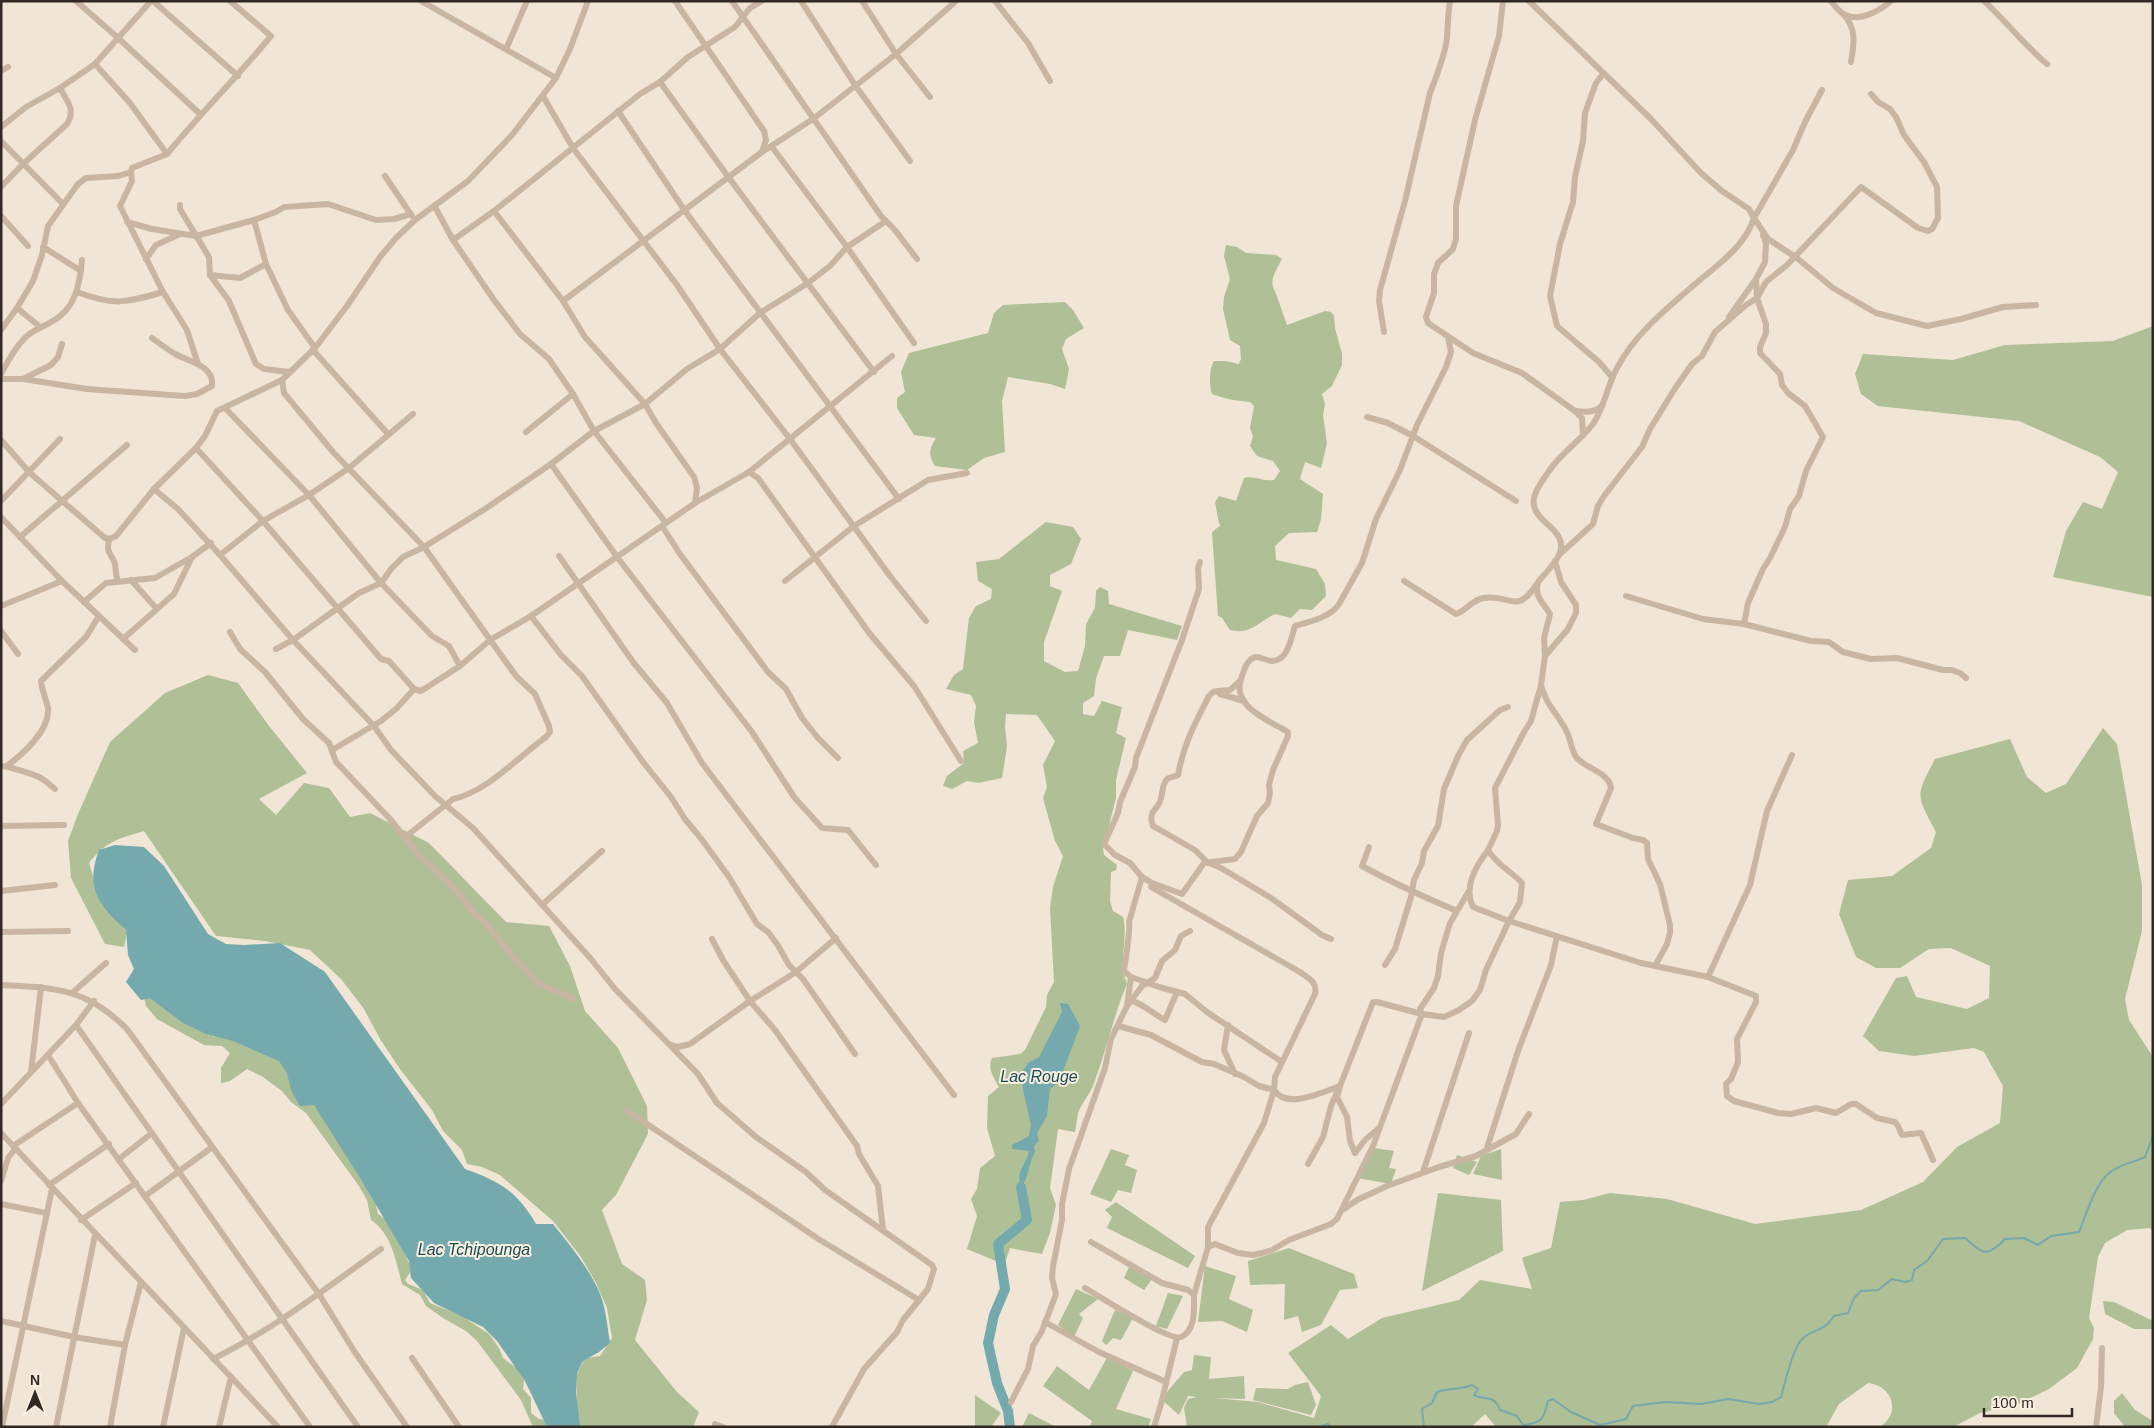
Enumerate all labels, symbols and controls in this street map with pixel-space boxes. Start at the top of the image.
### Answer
water label: Lac Rouge [1000,1068,1078,1085]
water label: Lac Tchipounga [418,1241,530,1258]
north arrow [10,1368,60,1418]
text: N [30,1372,40,1388]
scale bar [1984,1386,2072,1418]
text: 100 m [1992,1394,2034,1411]

